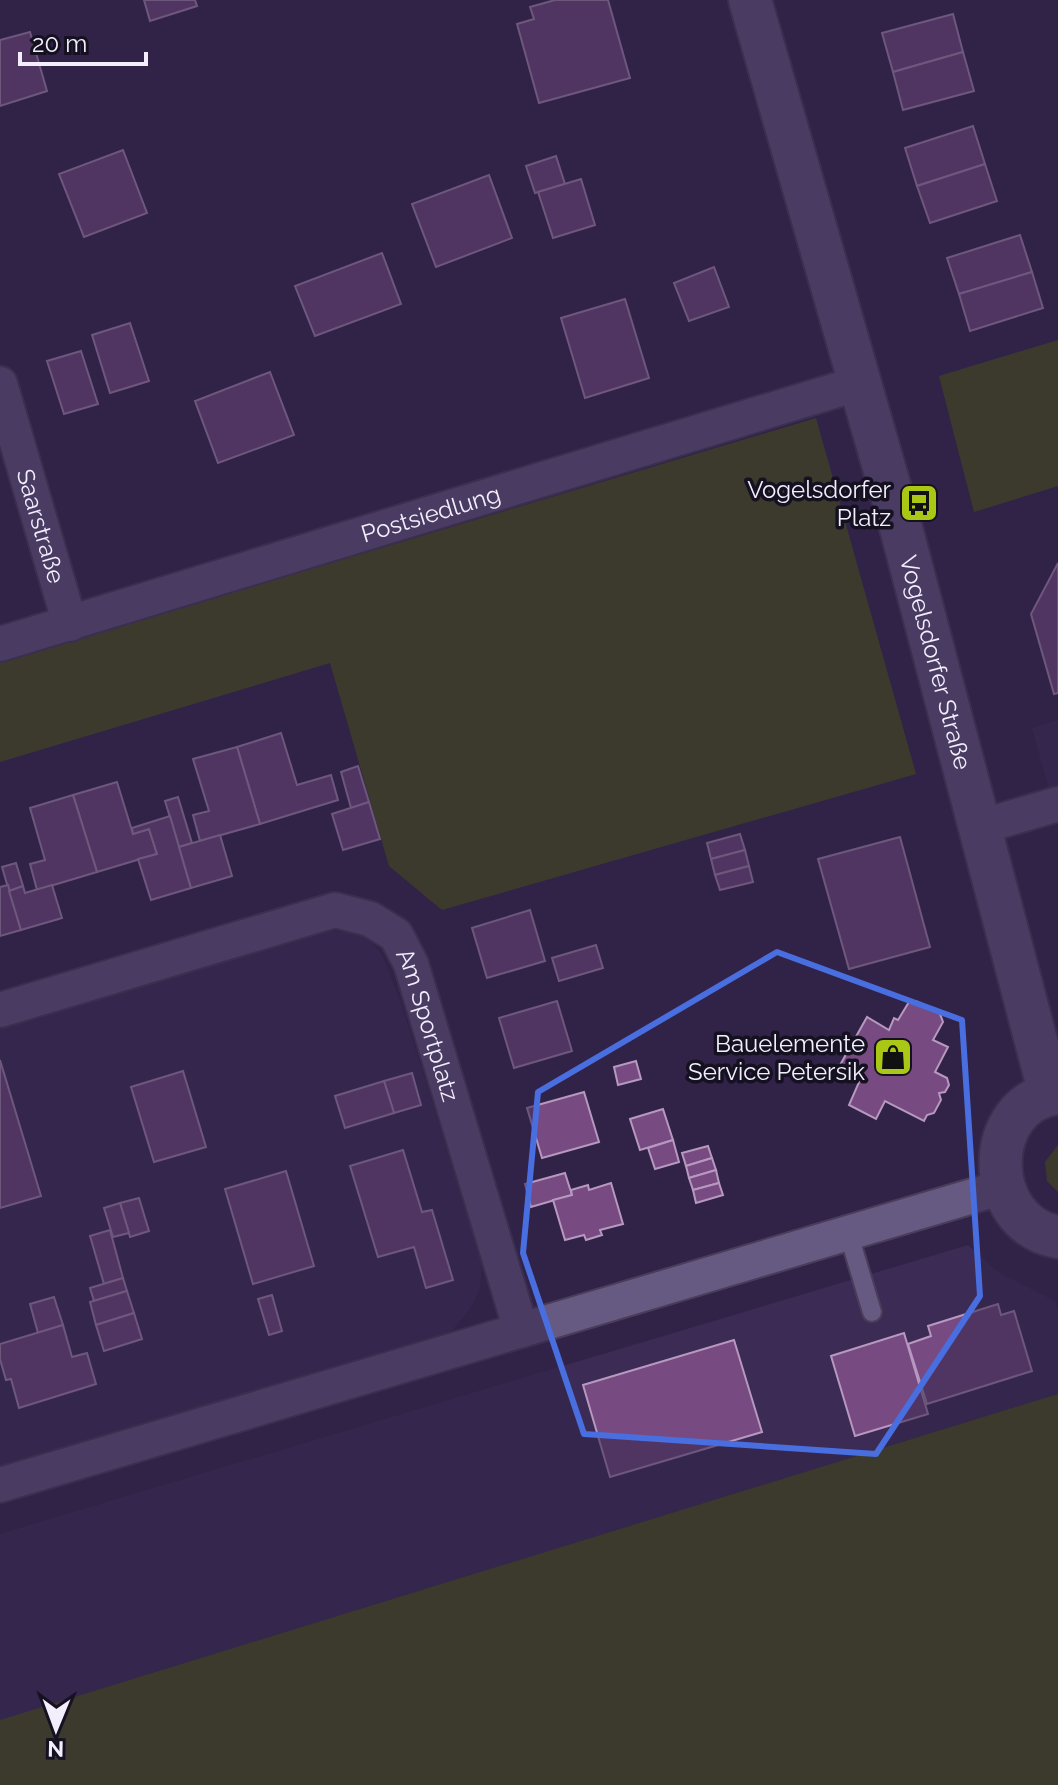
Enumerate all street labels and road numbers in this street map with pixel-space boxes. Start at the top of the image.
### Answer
street label: Saarstraße [11,466,72,587]
street label: Postsiedlung [357,479,504,548]
street label: Vogelsdorfer Straße [894,552,978,773]
street label: Am Sportplatz [391,943,466,1105]

